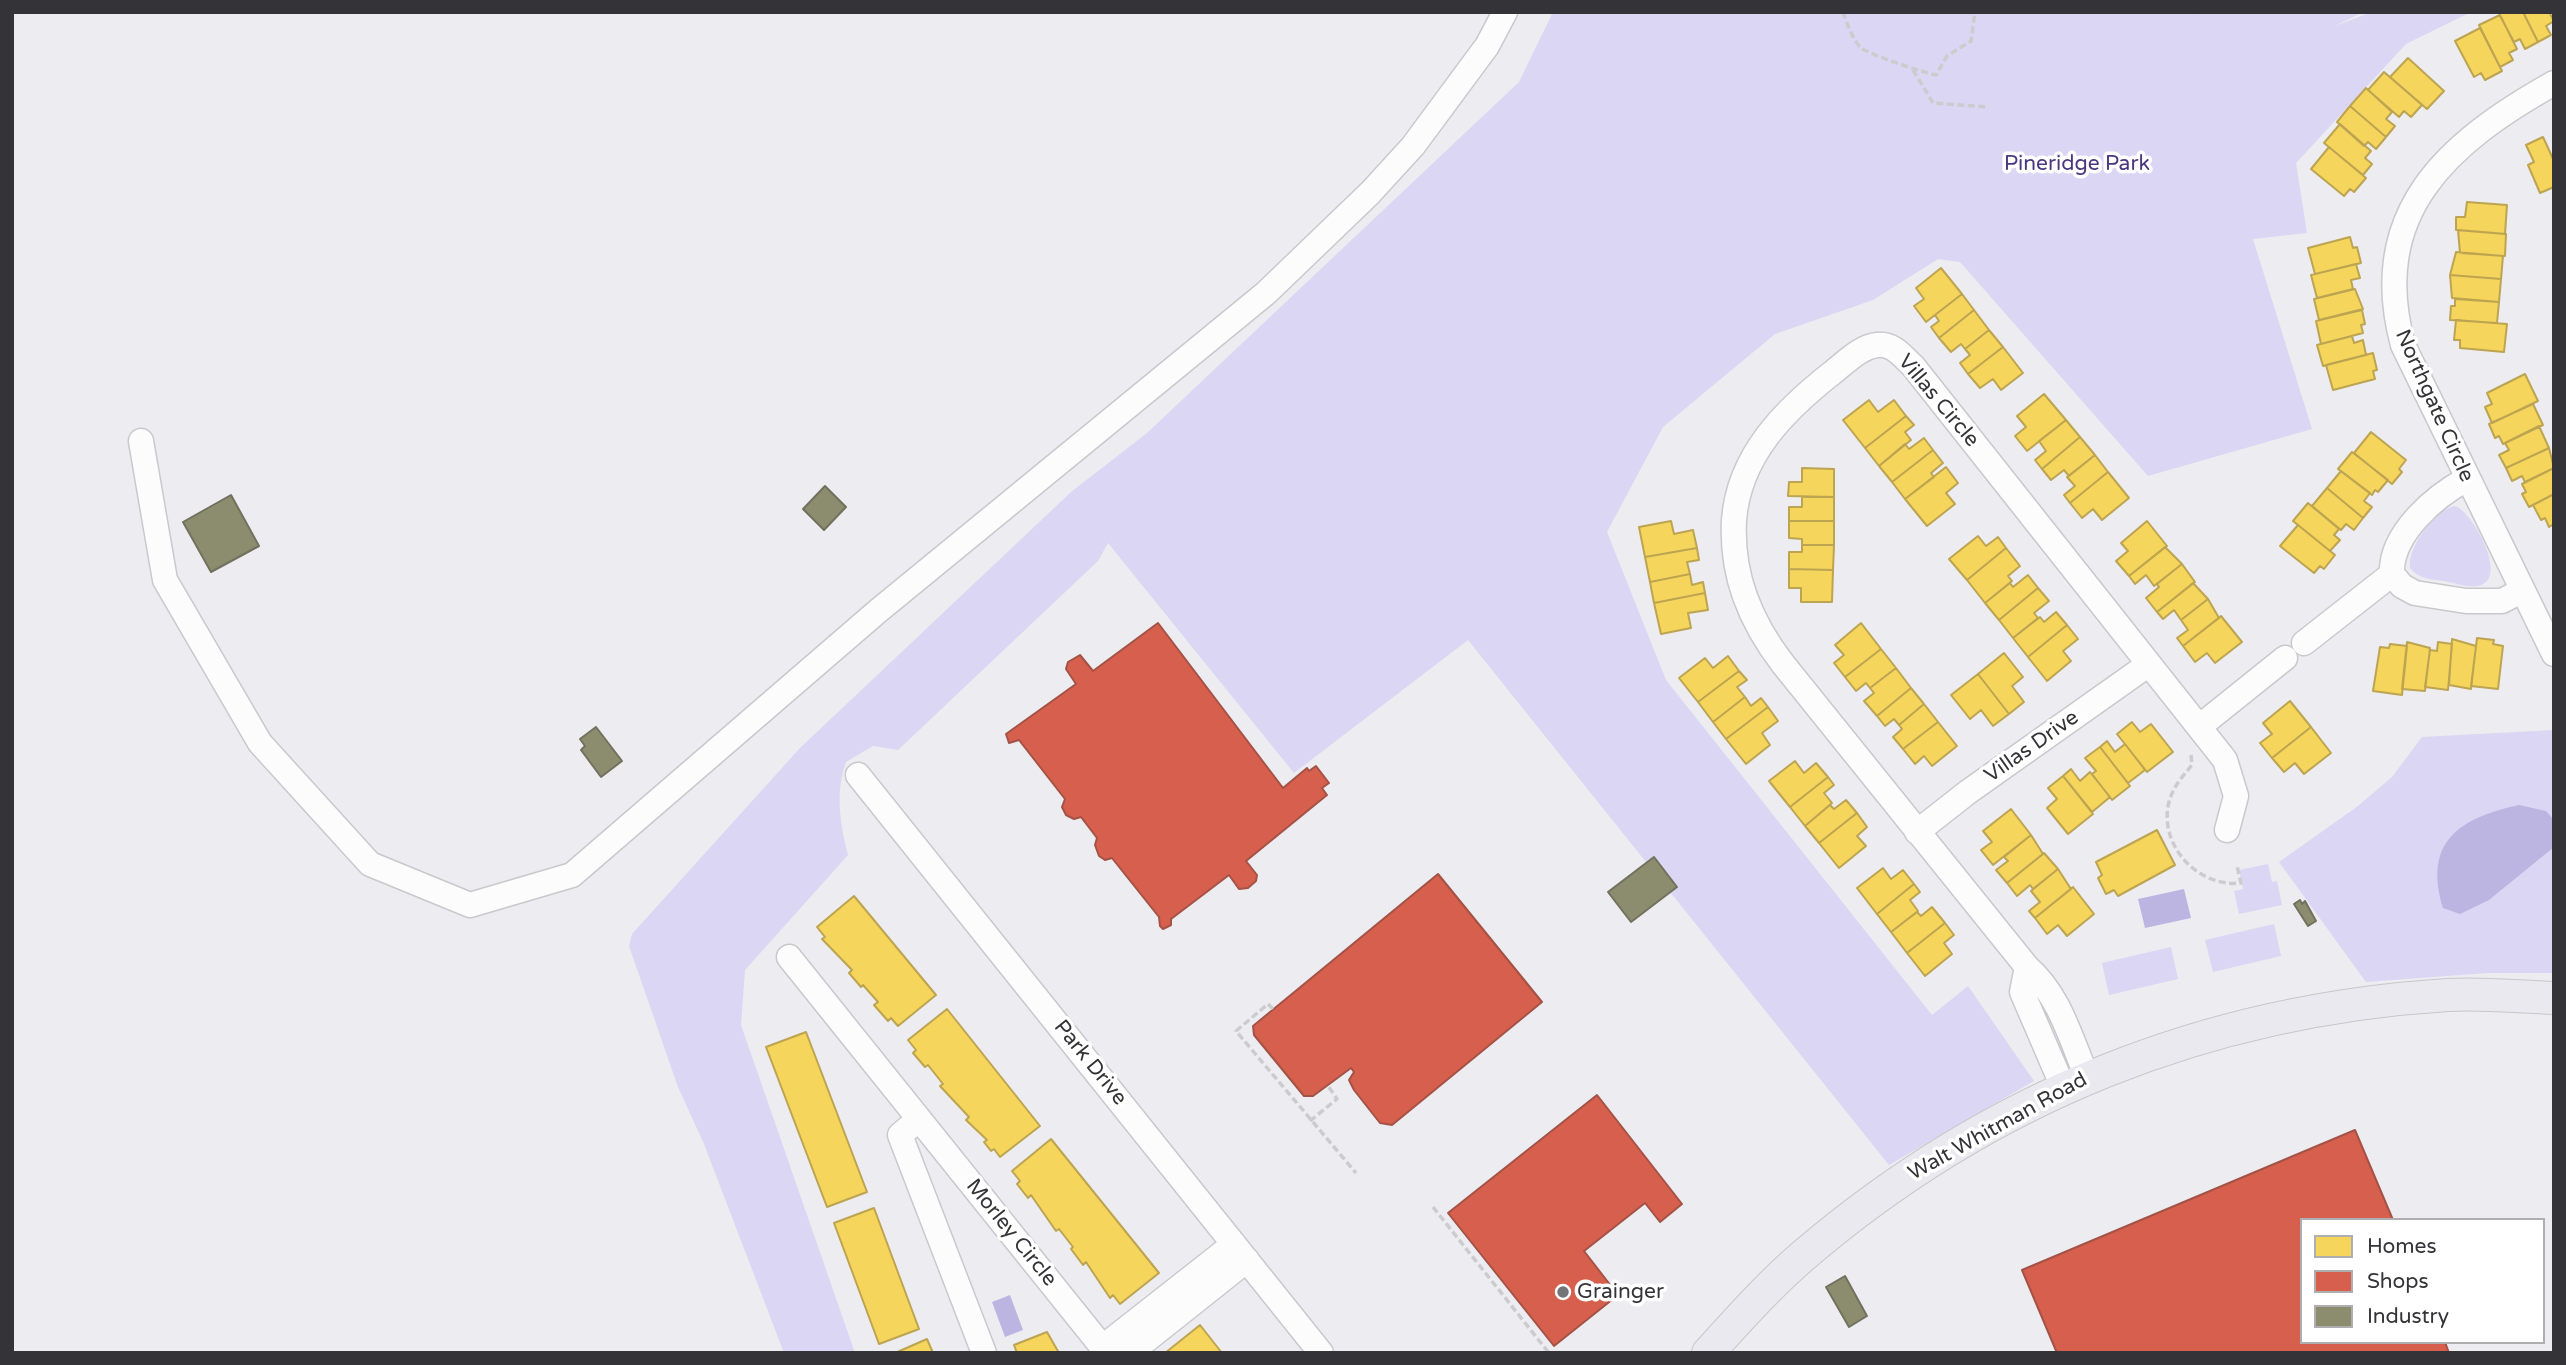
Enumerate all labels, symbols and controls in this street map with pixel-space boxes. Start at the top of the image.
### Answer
park label: Pineridge Park [2004,151,2150,177]
street label: Northgate Circle [2389,326,2479,486]
street label: Villas Circle [1892,350,1984,452]
street label: Villas Drive [1980,705,2084,789]
street label: Park Drive [1048,1015,1132,1111]
street label: Walt Whitman Road [1904,1067,2092,1187]
street label: Morley Circle [960,1174,1062,1292]
legend [2300,1218,2545,1344]
text: Homes [2367,1234,2437,1259]
text: Shops [2367,1269,2429,1294]
place label: Grainger [1577,1279,1664,1305]
marker: Grainger [1555,1284,1571,1300]
text: Industry [2367,1304,2449,1329]

